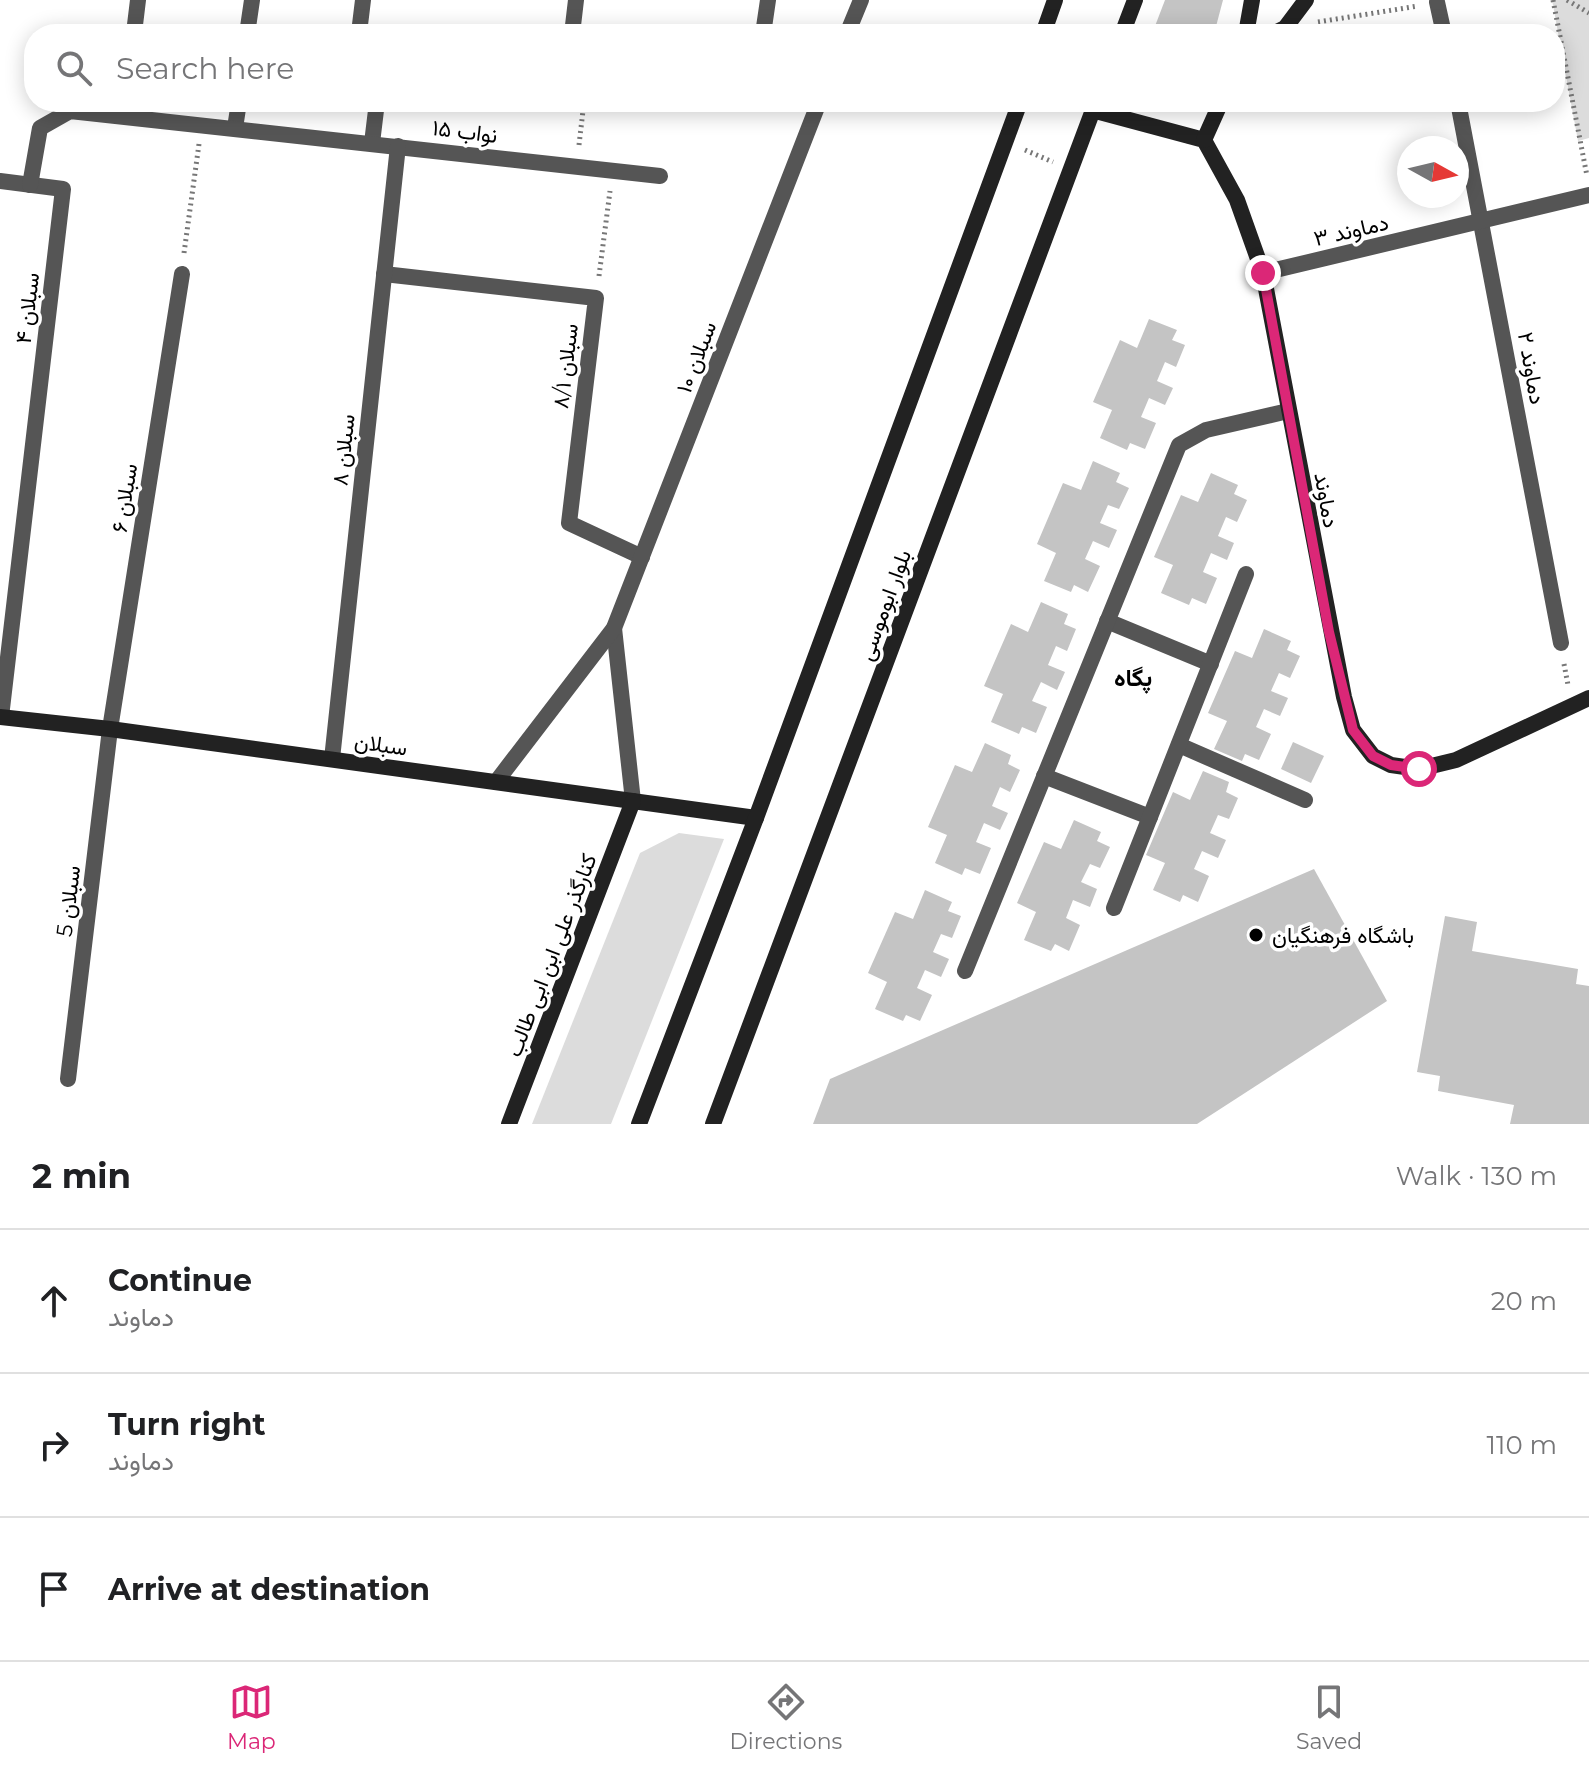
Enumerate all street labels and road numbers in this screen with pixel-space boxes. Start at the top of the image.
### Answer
street label: نواب ۱۵ [431,114,499,149]
street label: دماوند ۳ [1311,209,1391,252]
street label: سبلان ۴ [10,271,45,345]
street label: سبلان ۱۰ [671,318,722,397]
street label: سبلان ۸/۱ [547,322,584,410]
street label: دماوند ۲ [1512,330,1551,406]
street label: سبلان ۸ [326,413,361,487]
street label: سبلان ۶ [106,462,143,535]
street label: دماوند [1308,470,1345,530]
street label: بلوار ابوموسی [852,546,917,664]
street label: سبلان [353,727,409,762]
street label: کنارگذر علی ابن ابی طالب [500,850,603,1061]
street label: سبلان 5 [51,864,86,938]

